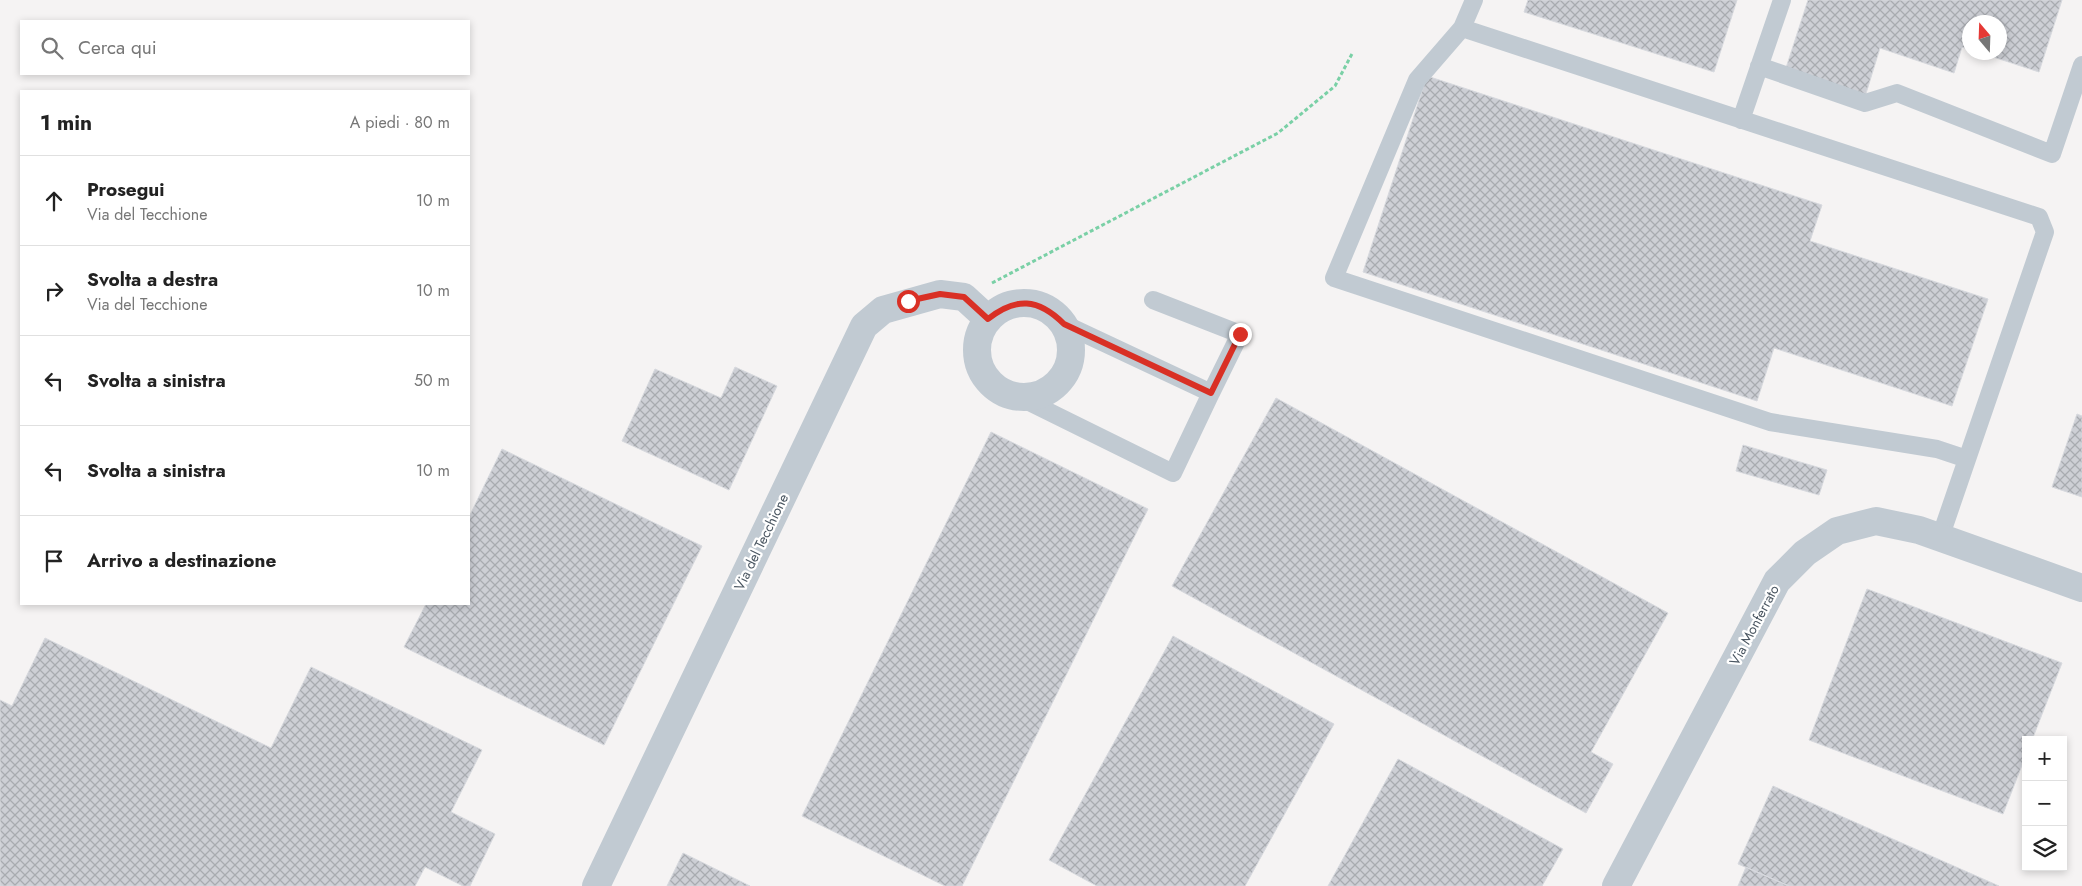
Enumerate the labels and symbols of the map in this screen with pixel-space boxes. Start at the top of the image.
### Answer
north arrow [1962,15,2007,60]
route start [897,290,920,313]
route end [1229,323,1252,346]
street label: Via del Tecchione [729,490,793,594]
street label: Via Monferrato [1724,581,1784,669]

